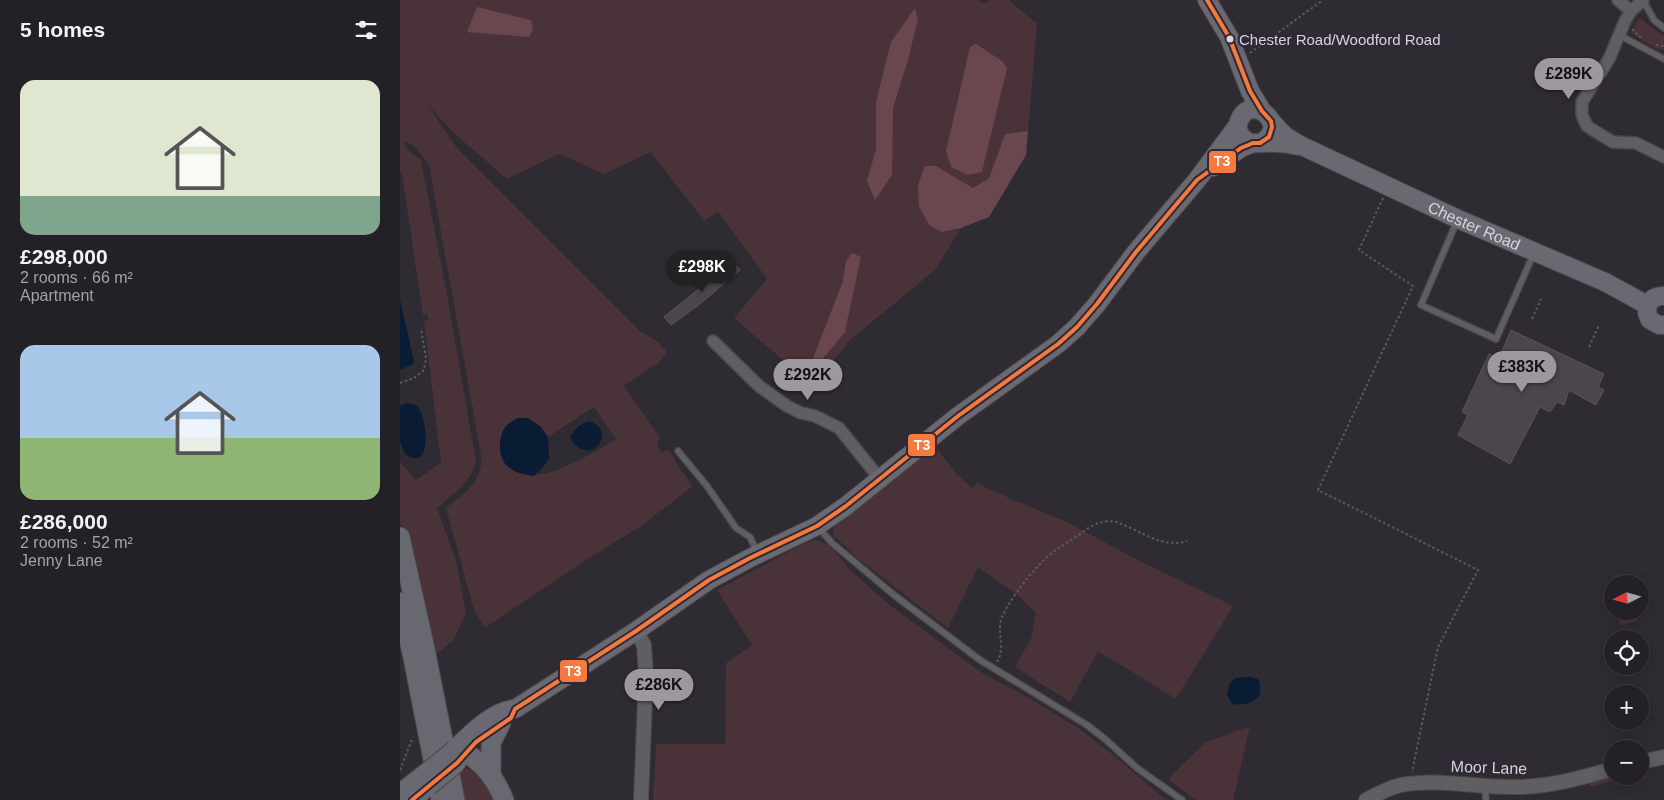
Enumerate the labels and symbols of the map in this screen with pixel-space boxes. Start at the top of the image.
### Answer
place label: Chester Road/Woodford Road [1239,31,1441,48]
marker: Chester Road/Woodford Road [1225,34,1235,44]
pin: £289K [1534,58,1604,100]
line badge: T3 [1208,150,1237,174]
text: T3 [1214,153,1230,169]
street label: Chester Road [1425,198,1523,254]
pin: £298K [667,250,737,293]
pin: £383K [1487,350,1557,393]
pin: £292K [773,358,843,401]
line badge: T3 [907,433,936,457]
text: T3 [914,437,930,453]
north arrow [1604,575,1649,620]
line badge: T3 [559,659,588,683]
text: T3 [565,663,581,679]
pin: £286K [624,668,694,711]
street label: Moor Lane [1450,758,1528,777]

